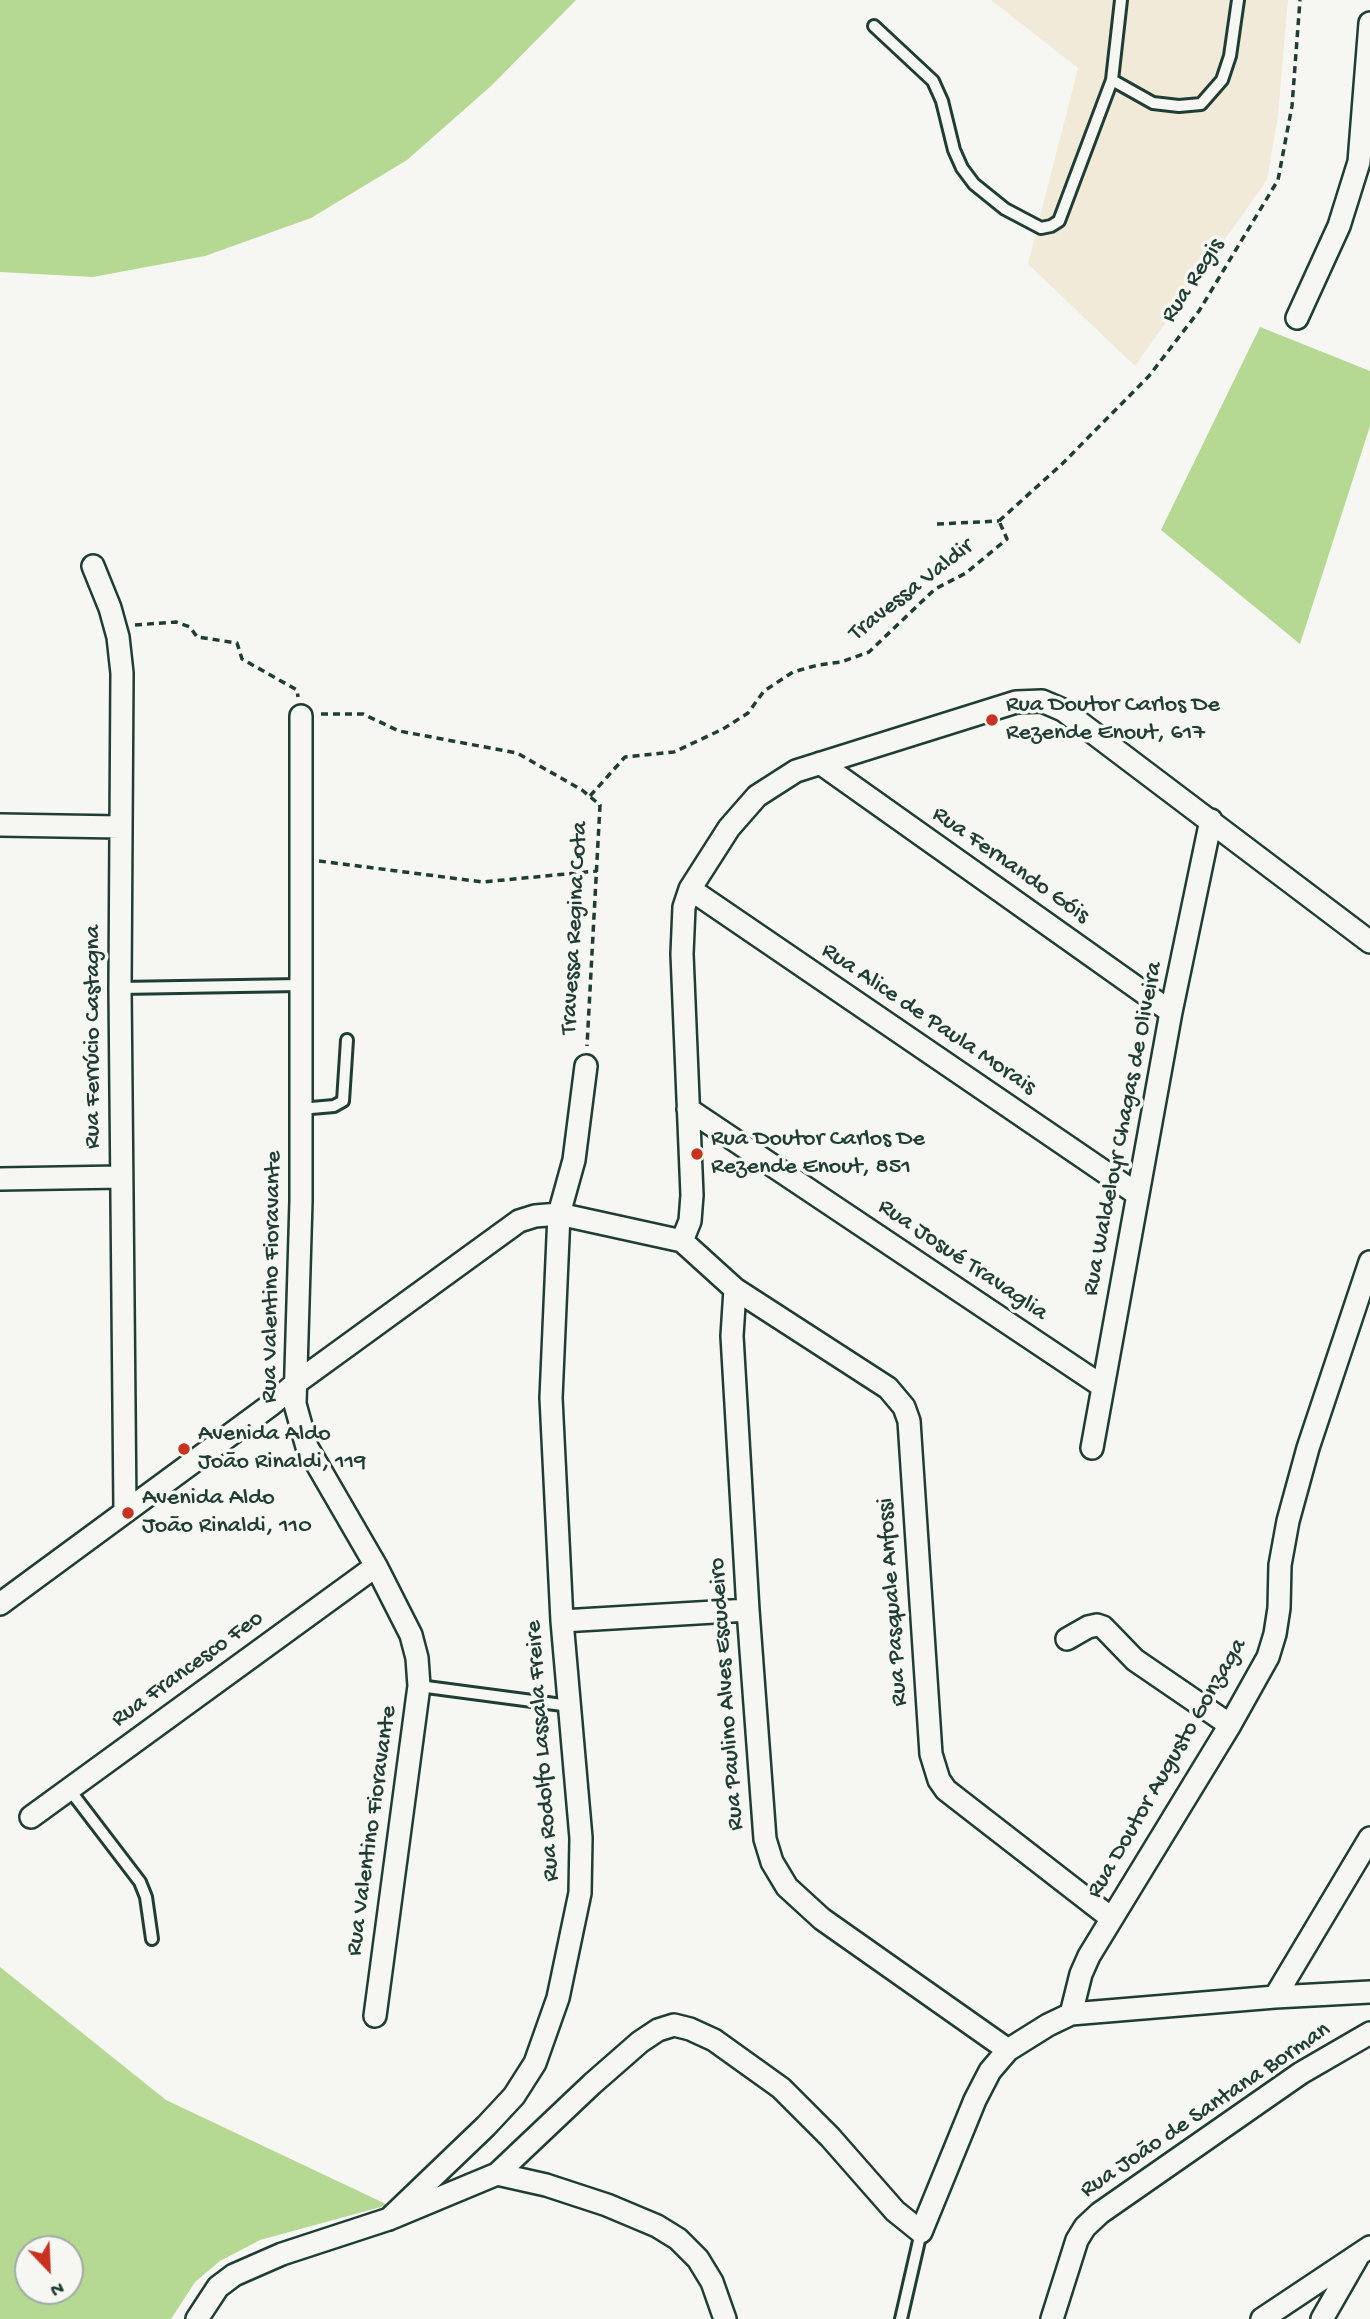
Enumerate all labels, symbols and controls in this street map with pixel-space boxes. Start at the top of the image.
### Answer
street label: Rua Regis [1156,233,1232,329]
street label: Travessa Valdir [844,533,980,649]
place label: Rua Doutor Carlos De Rezende Enout, 617 [1006,692,1220,748]
marker: Rua Doutor Carlos De Rezende Enout, 617 [984,712,1000,728]
street label: Rua Fernando Góis [926,801,1094,931]
street label: Travessa Regina Cota [556,821,596,1035]
street label: Rua Ferrúcio Castagna [80,925,108,1149]
street label: Rua Alice de Paula Morais [815,937,1041,1103]
street label: Rua Waldeloyr Chagas de Oliveira [1077,959,1171,1299]
place label: Rua Doutor Carlos De Rezende Enout, 851 [711,1126,925,1182]
marker: Rua Doutor Carlos De Rezende Enout, 851 [689,1146,705,1162]
street label: Rua Valentino Fioravante [256,1151,290,1403]
street label: Rua Josué Travaglia [872,1194,1052,1328]
place label: Avenida Aldo João Rinaldi, 119 [198,1421,366,1477]
marker: Avenida Aldo João Rinaldi, 119 [176,1441,192,1457]
place label: Avenida Aldo João Rinaldi, 110 [142,1485,312,1541]
street label: Rua Pasquale Anfossi [872,1497,916,1707]
marker: Avenida Aldo João Rinaldi, 110 [120,1505,136,1521]
street label: Rua Paulino Alves Escudeiro [704,1557,752,1831]
street label: Rua Francesco Feo [106,1605,270,1735]
street label: Rua Rodolfo Lassala Freire [521,1619,567,1883]
street label: Rua Doutor Augusto Gonzaga [1082,1634,1254,1904]
street label: Rua Valentino Fioravante [341,1704,405,1958]
street label: Rua João de Santana Borman [1075,2016,1337,2206]
north arrow [14,2235,84,2305]
text: N [46,2275,67,2301]

